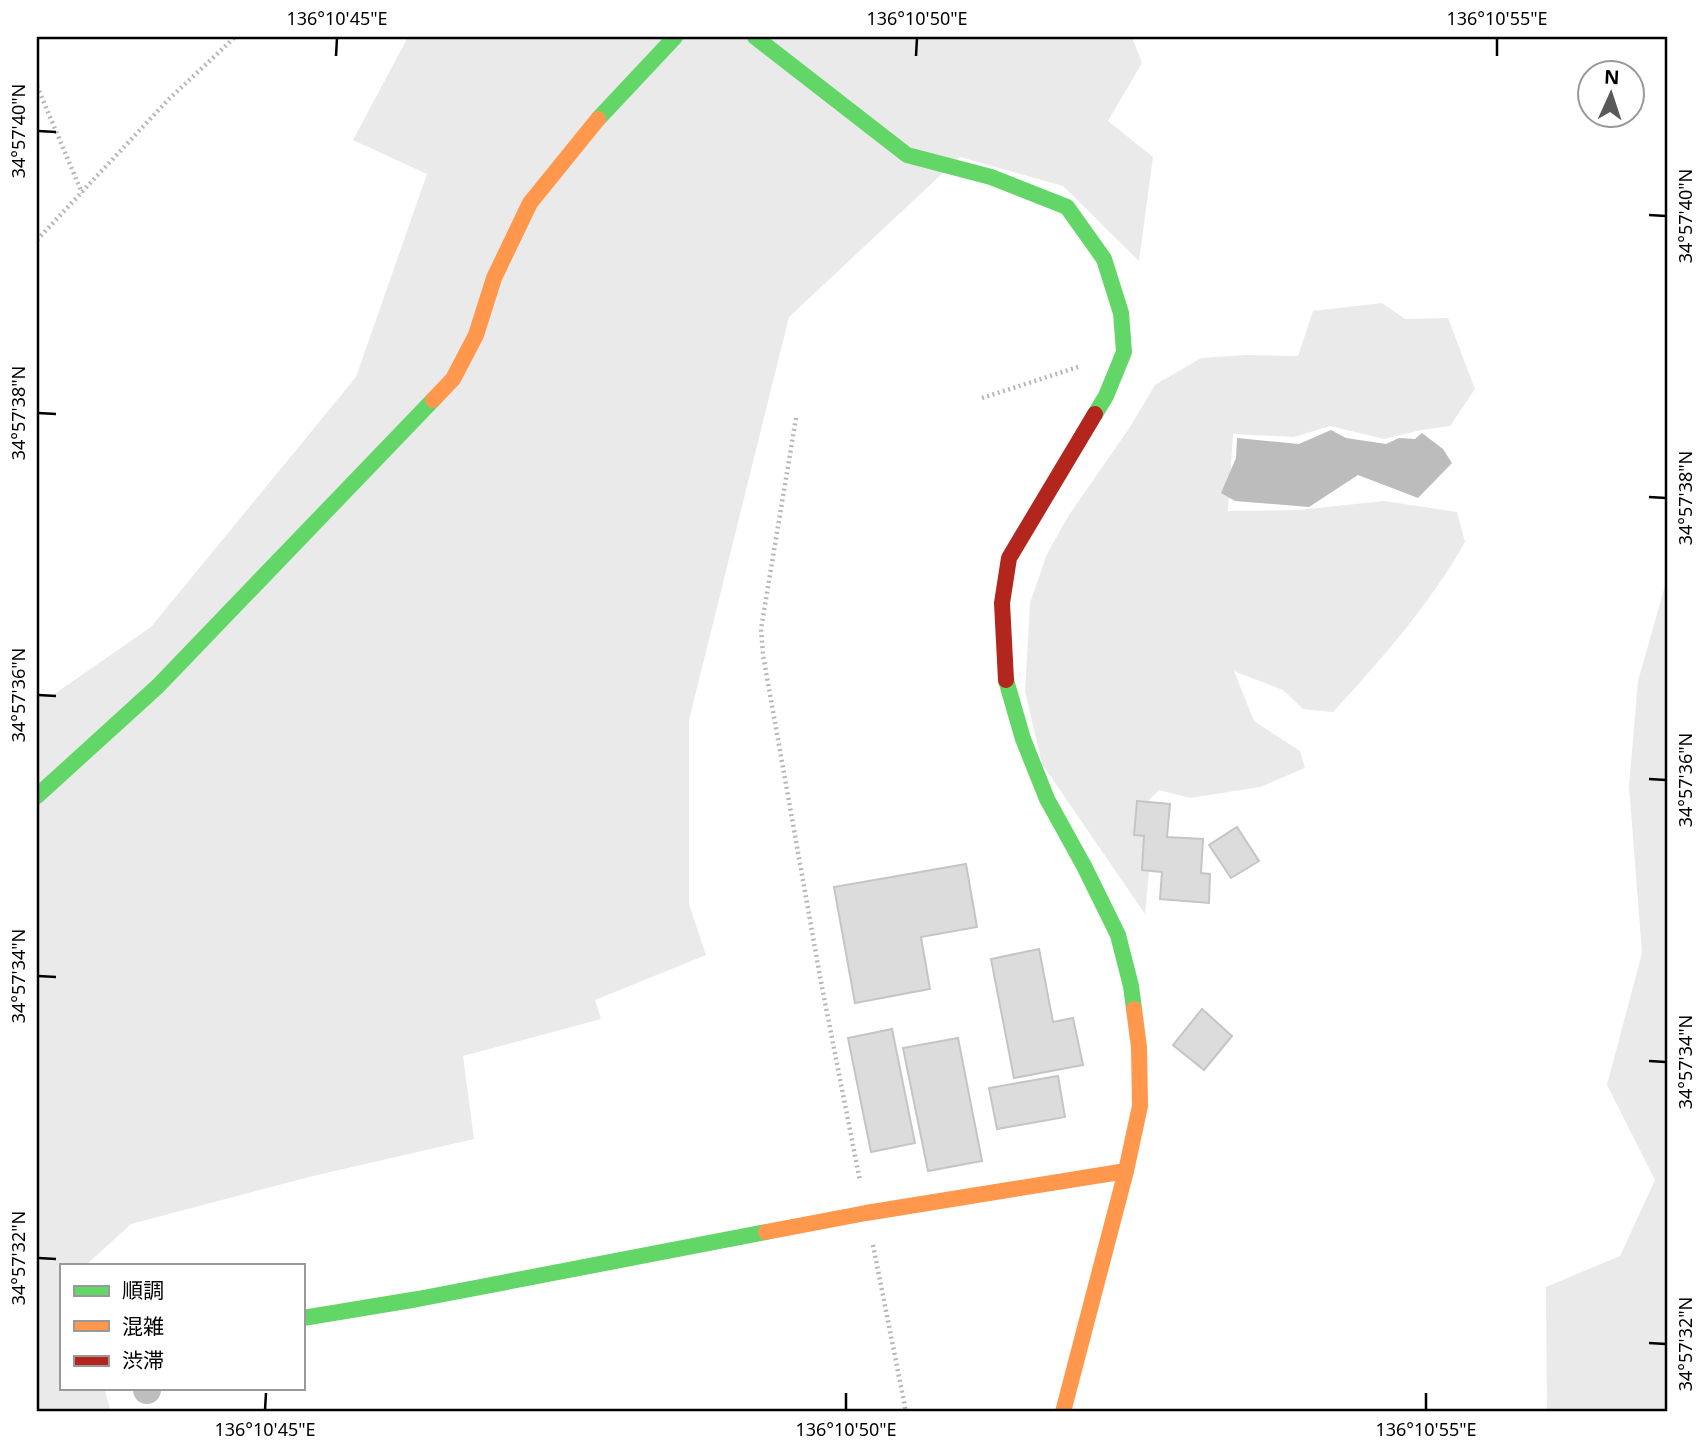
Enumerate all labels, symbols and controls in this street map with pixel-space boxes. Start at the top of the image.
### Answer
text: 136°10'45"E [286,6,388,30]
text: 136°10'50"E [866,6,968,30]
text: 136°10'55"E [1446,6,1548,30]
north arrow [1576,60,1646,130]
text: N [1603,64,1620,90]
text: 34°57'40"N [6,84,30,178]
text: 34°57'40"N [1673,169,1697,263]
text: 34°57'38"N [6,366,30,460]
text: 34°57'38"N [1673,451,1697,545]
text: 34°57'36"N [6,648,30,742]
text: 34°57'36"N [1673,733,1697,827]
text: 34°57'34"N [6,929,30,1023]
text: 34°57'34"N [1673,1015,1697,1109]
text: 34°57'32"N [6,1211,30,1305]
legend [60,1264,304,1390]
text: 順調 [122,1276,164,1304]
text: 34°57'32"N [1673,1297,1697,1391]
text: 混雑 [122,1312,164,1340]
text: 渋滞 [122,1346,164,1374]
text: 136°10'45"E [214,1417,316,1441]
text: 136°10'50"E [795,1417,897,1441]
text: 136°10'55"E [1375,1417,1477,1441]

